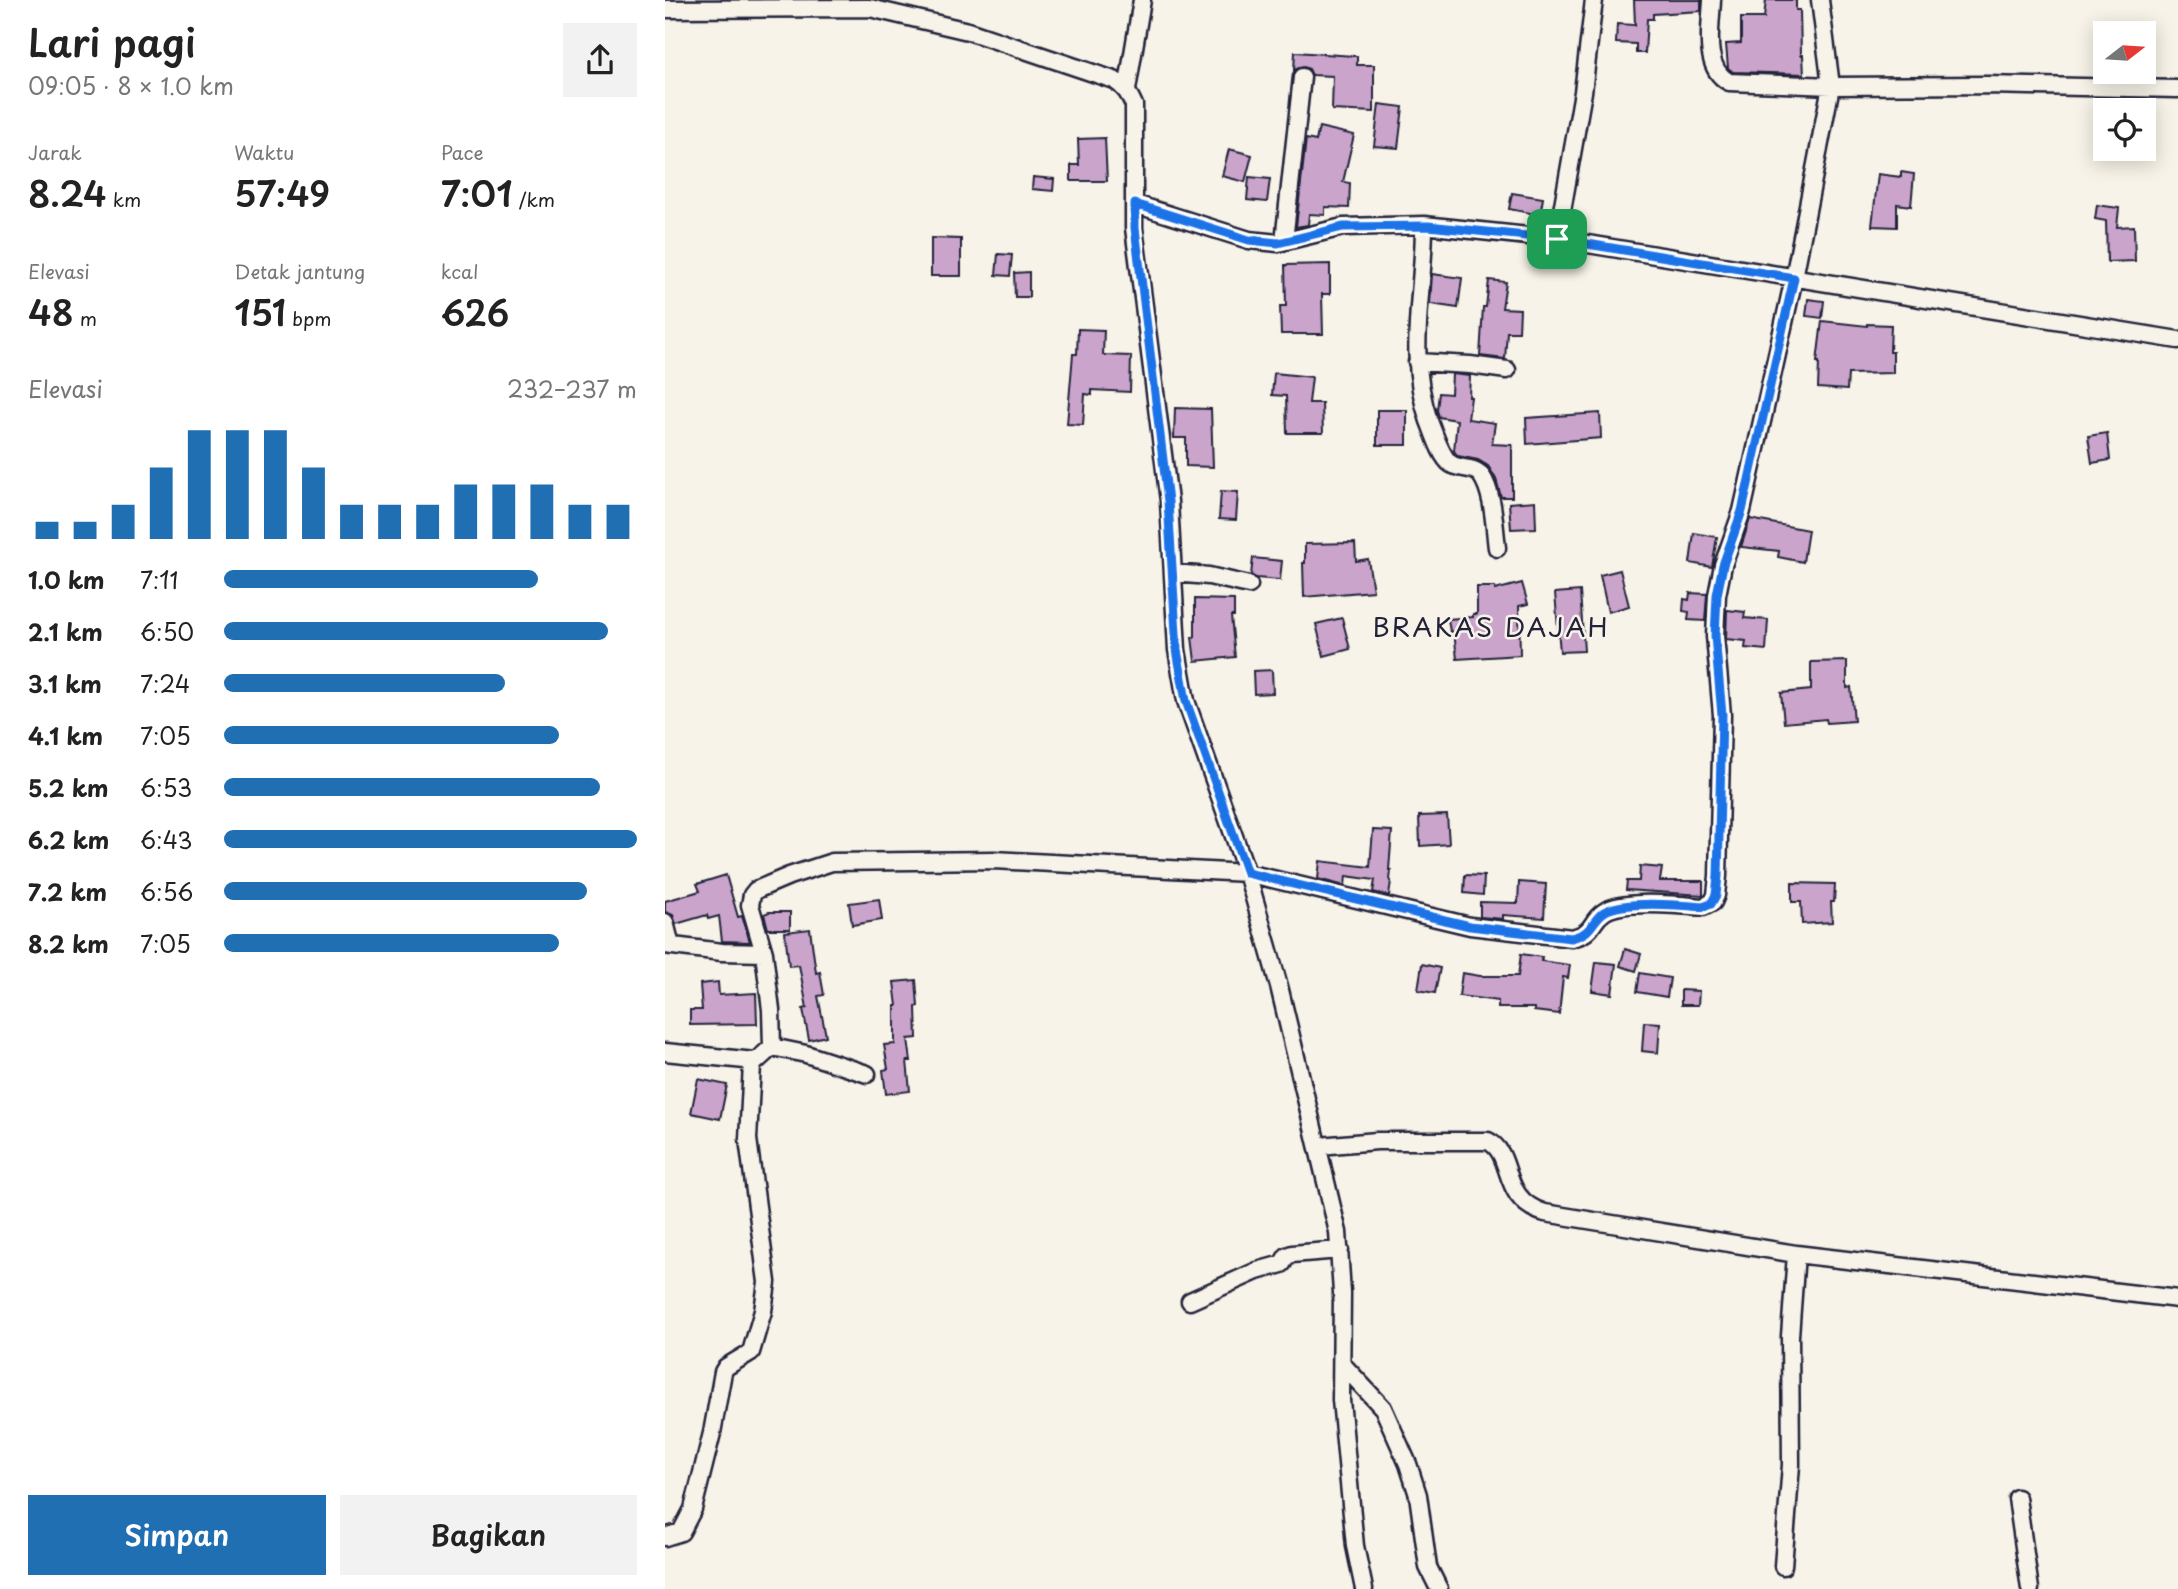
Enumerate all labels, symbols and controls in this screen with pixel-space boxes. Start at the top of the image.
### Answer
text: Lari pagi [28,13,196,70]
north arrow [2093,21,2156,84]
map controls [2093,21,2156,161]
button: share [563,23,637,97]
text: 09:05 · 8 × 1.0 km [28,68,234,103]
button: locate [2093,98,2156,161]
text: Jarak [28,138,82,166]
text: Waktu [234,138,294,166]
text: Pace [441,138,484,166]
text: 8.24 [28,166,107,219]
text: 57:49 [234,166,330,219]
text: 7:01 [441,166,513,219]
text: km [107,185,141,213]
text: /km [513,185,555,213]
pin [1527,209,1587,269]
icon: arrive [1538,220,1576,258]
text: Elevasi [28,257,90,285]
text: Detak jantung [234,257,365,285]
text: kcal [441,257,479,285]
text: 48 [28,285,74,338]
text: 151 [234,285,286,338]
text: 626 [441,285,509,338]
text: m [74,304,97,332]
text: bpm [286,304,332,332]
text: Elevasi [28,371,103,406]
text: 232–237 m [507,371,637,406]
text: 1.0 km [28,562,105,597]
text: 7:11 [140,562,179,597]
district label: BRAKAS DAJAH [1372,607,1610,646]
text: 2.1 km [28,614,103,649]
text: 6:50 [140,614,194,649]
text: 3.1 km [28,666,102,701]
text: 7:24 [140,666,190,701]
text: 4.1 km [28,718,103,753]
text: 7:05 [140,718,191,753]
text: 5.2 km [28,770,109,805]
text: 6:53 [140,770,192,805]
text: 6.2 km [28,822,109,857]
text: 6:43 [140,822,193,857]
text: 7.2 km [28,874,107,909]
text: 6:56 [140,874,193,909]
text: 8.2 km [28,926,109,961]
text: 7:05 [140,926,191,961]
button: Simpan [28,1495,326,1575]
button: Bagikan [340,1495,637,1575]

